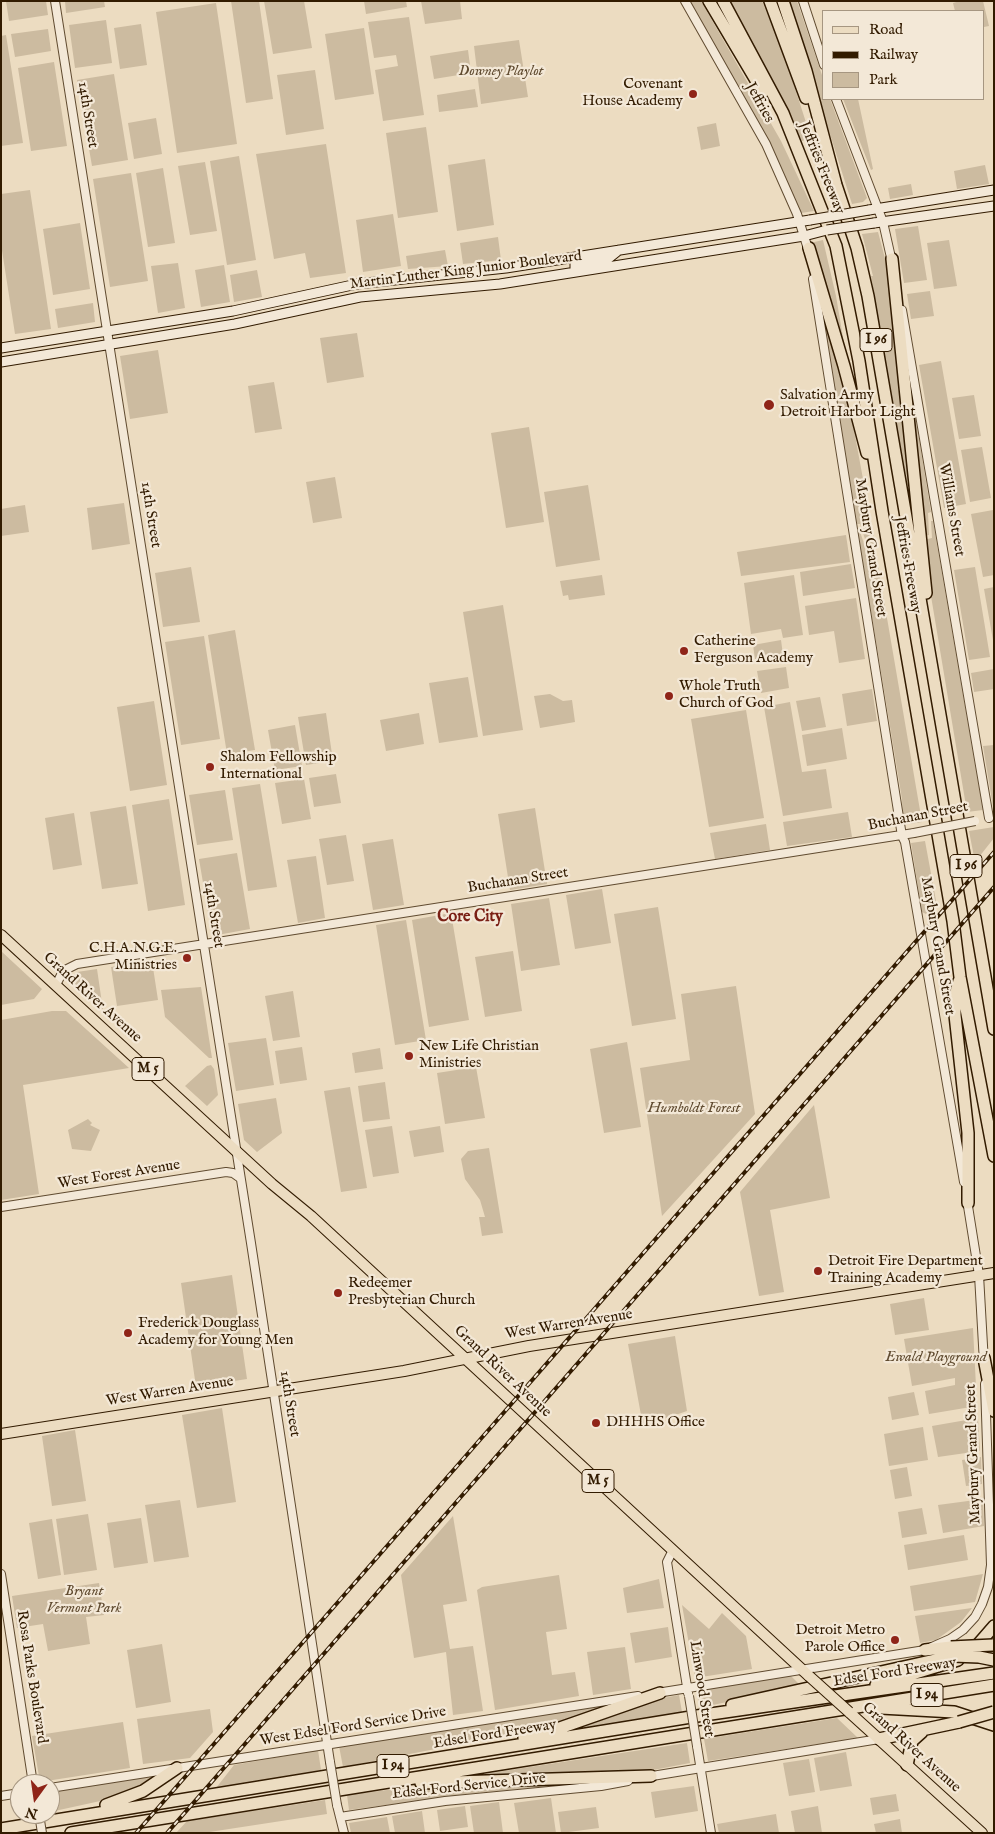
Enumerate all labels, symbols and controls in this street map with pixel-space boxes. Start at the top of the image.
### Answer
legend [822,10,985,100]
text: Road [869,20,903,39]
text: Railway [869,45,918,64]
park label: Downey Playlot [459,63,543,81]
text: Park [869,70,898,89]
place label: Covenant House Academy [582,76,683,111]
street label: Jeffries [741,80,777,126]
street label: 14th Street [73,81,101,149]
marker: Covenant House Academy [687,88,699,100]
street label: Jeffries Freeway [794,119,848,217]
street label: Martin Luther King Junior Boulevard [349,248,583,294]
road number: I 96 [860,328,892,352]
place label: Salvation Army Detroit Harbor Light [780,387,916,422]
marker: Salvation Army Detroit Harbor Light [762,398,776,412]
street label: Williams Street [934,462,968,558]
street label: Maybury Grand Street [850,477,890,619]
street label: 14th Street [136,481,164,549]
street label: Jeffries Freeway [890,515,924,615]
place label: Catherine Ferguson Academy [694,633,813,668]
marker: Catherine Ferguson Academy [678,645,690,657]
place label: Whole Truth Church of God [679,678,773,713]
marker: Whole Truth Church of God [663,690,675,702]
place label: Shalom Fellowship International [220,749,337,784]
marker: Shalom Fellowship International [204,761,216,773]
street label: Buchanan Street [866,798,970,836]
road number: I 96 [950,854,982,878]
street label: Buchanan Street [466,864,570,898]
street label: Maybury Grand Street [916,875,958,1017]
street label: 14th Street [199,881,227,949]
district label: Core City [437,908,503,928]
place label: C.H.A.N.G.E. Ministries [89,940,177,975]
street label: Grand River Avenue [39,949,145,1047]
marker: C.H.A.N.G.E. Ministries [181,952,193,964]
place label: New Life Christian Ministries [419,1038,539,1073]
marker: New Life Christian Ministries [403,1050,415,1062]
road number: M 5 [132,1058,164,1080]
park label: Humboldt Forest [648,1100,740,1118]
street label: West Forest Avenue [57,1156,181,1194]
place label: Detroit Fire Department Training Academy [828,1253,983,1288]
marker: Detroit Fire Department Training Academy [812,1265,824,1277]
place label: Redeemer Presbyterian Church [348,1275,475,1310]
marker: Redeemer Presbyterian Church [332,1287,344,1299]
street label: West Warren Avenue [504,1306,634,1344]
place label: Frederick Douglass Academy for Young Men [138,1315,294,1350]
street label: Grand River Avenue [450,1322,554,1422]
marker: Frederick Douglass Academy for Young Men [122,1327,134,1339]
park label: Ewald Playground [885,1349,987,1367]
street label: 14th Street [275,1370,303,1438]
street label: West Warren Avenue [105,1373,235,1411]
street label: Maybury Grand Street [963,1384,985,1524]
place label: DHHHS Office [606,1414,705,1432]
marker: DHHHS Office [590,1417,602,1429]
road number: M 5 [582,1470,614,1492]
park label: Bryant Vermont Park [47,1583,121,1618]
street label: Rosa Parks Boulevard [12,1609,50,1745]
place label: Detroit Metro Parole Office [795,1622,885,1657]
marker: Detroit Metro Parole Office [889,1634,901,1646]
street label: Linwood Street [685,1640,717,1738]
street label: Edsel Ford Freeway [832,1654,958,1692]
road number: I 94 [911,1684,943,1706]
street label: Grand River Avenue [858,1699,964,1797]
street label: West Edsel Ford Service Drive [258,1703,448,1751]
street label: Edsel Ford Freeway [432,1716,558,1754]
road number: I 94 [377,1754,409,1778]
street label: Edsel Ford Service Drive [391,1770,547,1804]
north arrow [10,1774,60,1824]
text: N [24,1802,40,1823]

